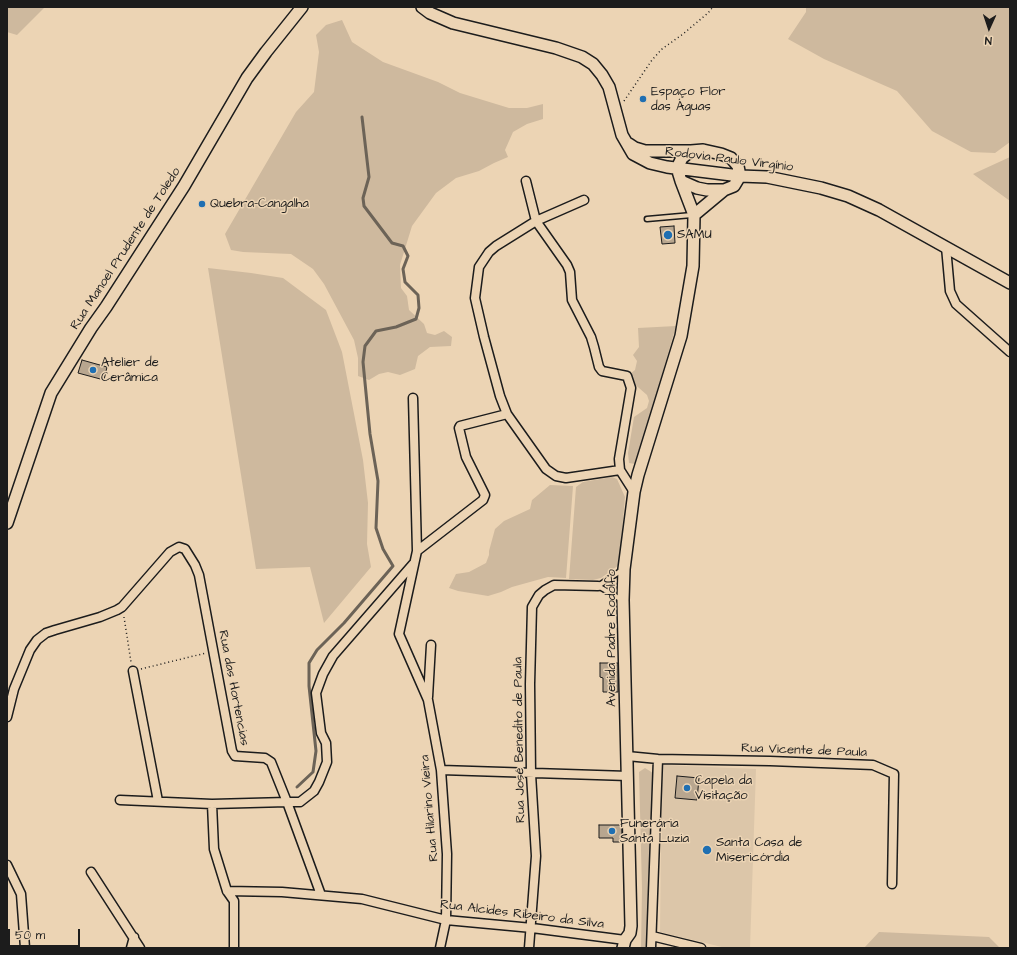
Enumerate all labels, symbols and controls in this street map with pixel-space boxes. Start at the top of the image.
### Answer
north arrow [969,8,1009,48]
text: N [985,33,992,48]
place label: Espaço Flor das Águas [651,84,725,115]
marker: Espaço Flor das Águas [638,94,648,104]
street label: Rodovia Paulo Virgínio [664,144,794,176]
street label: Rua Manoel Prudente de Toledo [68,165,184,333]
place label: Quebra-Cangalha [210,196,309,212]
marker: Quebra-Cangalha [197,199,207,209]
place label: SAMU [677,227,712,243]
marker: SAMU [662,229,674,241]
place label: Atelier de Cerâmica [101,355,159,386]
marker: Atelier de Cerâmica [88,365,98,375]
street label: Avenida Padre Rodolfo [604,569,620,707]
street label: Rua das Hortencias [214,629,252,747]
street label: Rua José Benedito de Paula [511,657,529,823]
street label: Rua Vicente de Paula [741,741,867,761]
street label: Rua Hilarino Vieira [418,754,442,862]
place label: Capela da Visitação [695,773,752,804]
marker: Capela da Visitação [682,783,692,793]
place label: Funerária Santa Luzia [620,816,689,847]
marker: Funerária Santa Luzia [607,826,617,836]
place label: Santa Casa de Misericórdia [716,835,802,866]
marker: Santa Casa de Misericórdia [701,844,713,856]
street label: Rua Alcides Ribeiro da Silva [439,897,605,933]
scale bar [10,921,82,947]
text: 50 m [15,927,45,944]

